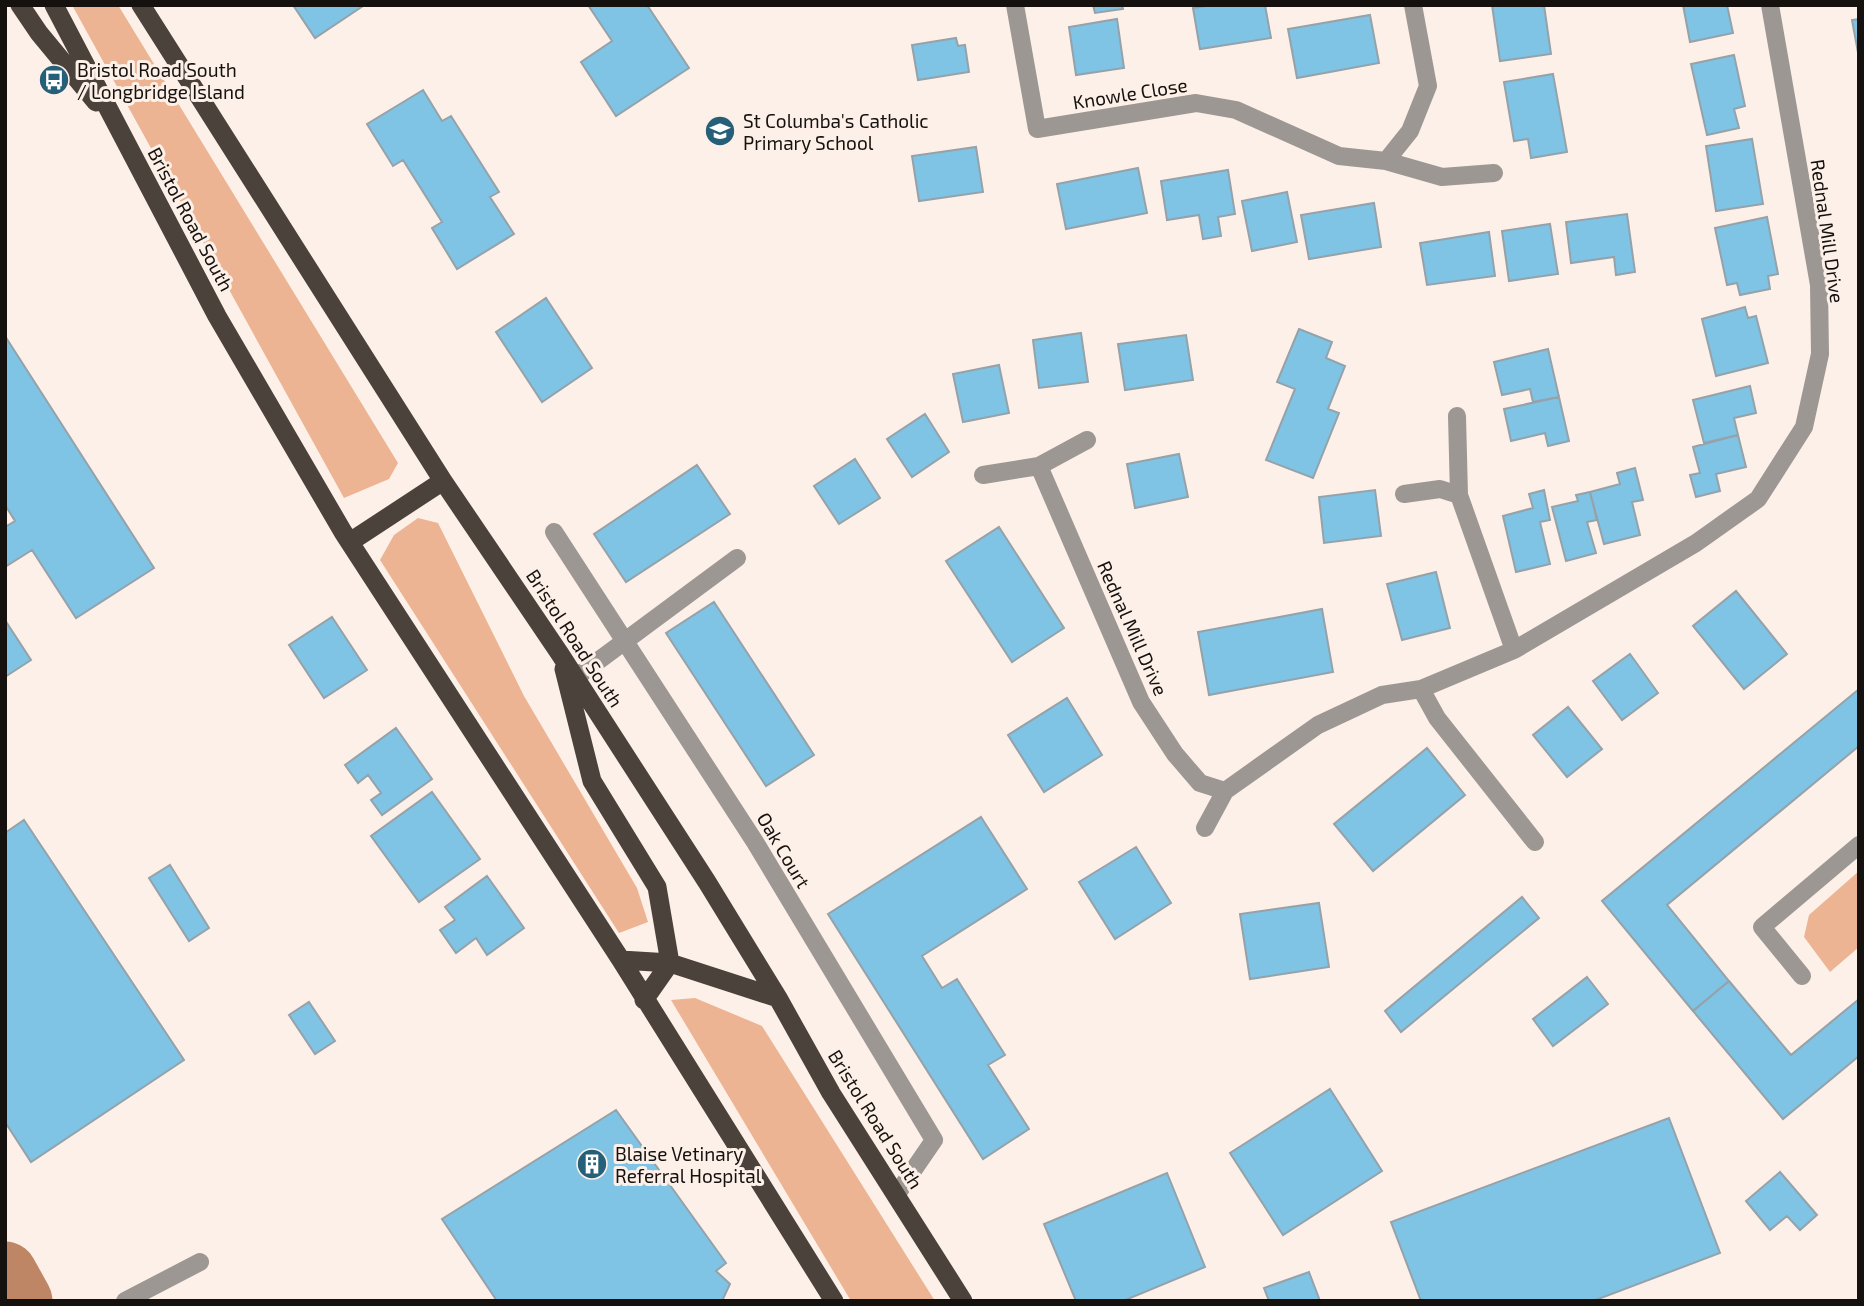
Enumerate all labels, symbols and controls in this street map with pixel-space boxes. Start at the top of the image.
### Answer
place label: Bristol Road South / Longbridge Island [77,58,245,103]
bus stop icon: Bristol Road South / Longbridge Island [37,63,71,97]
street label: Knowle Close [1071,73,1189,113]
place label: St Columba's Catholic Primary School [743,109,929,154]
school or university icon: St Columba's Catholic Primary School [703,114,737,148]
street label: Bristol Road South [143,143,239,295]
street label: Rednal Mill Drive [1807,158,1849,304]
street label: Rednal Mill Drive [1093,557,1173,699]
street label: Bristol Road South [522,565,628,711]
street label: Oak Court [752,808,816,892]
street label: Bristol Road South [824,1045,928,1193]
place label: Blaise Vetinary Referral Hospital [615,1142,762,1187]
building icon: Blaise Vetinary Referral Hospital [575,1147,609,1181]

